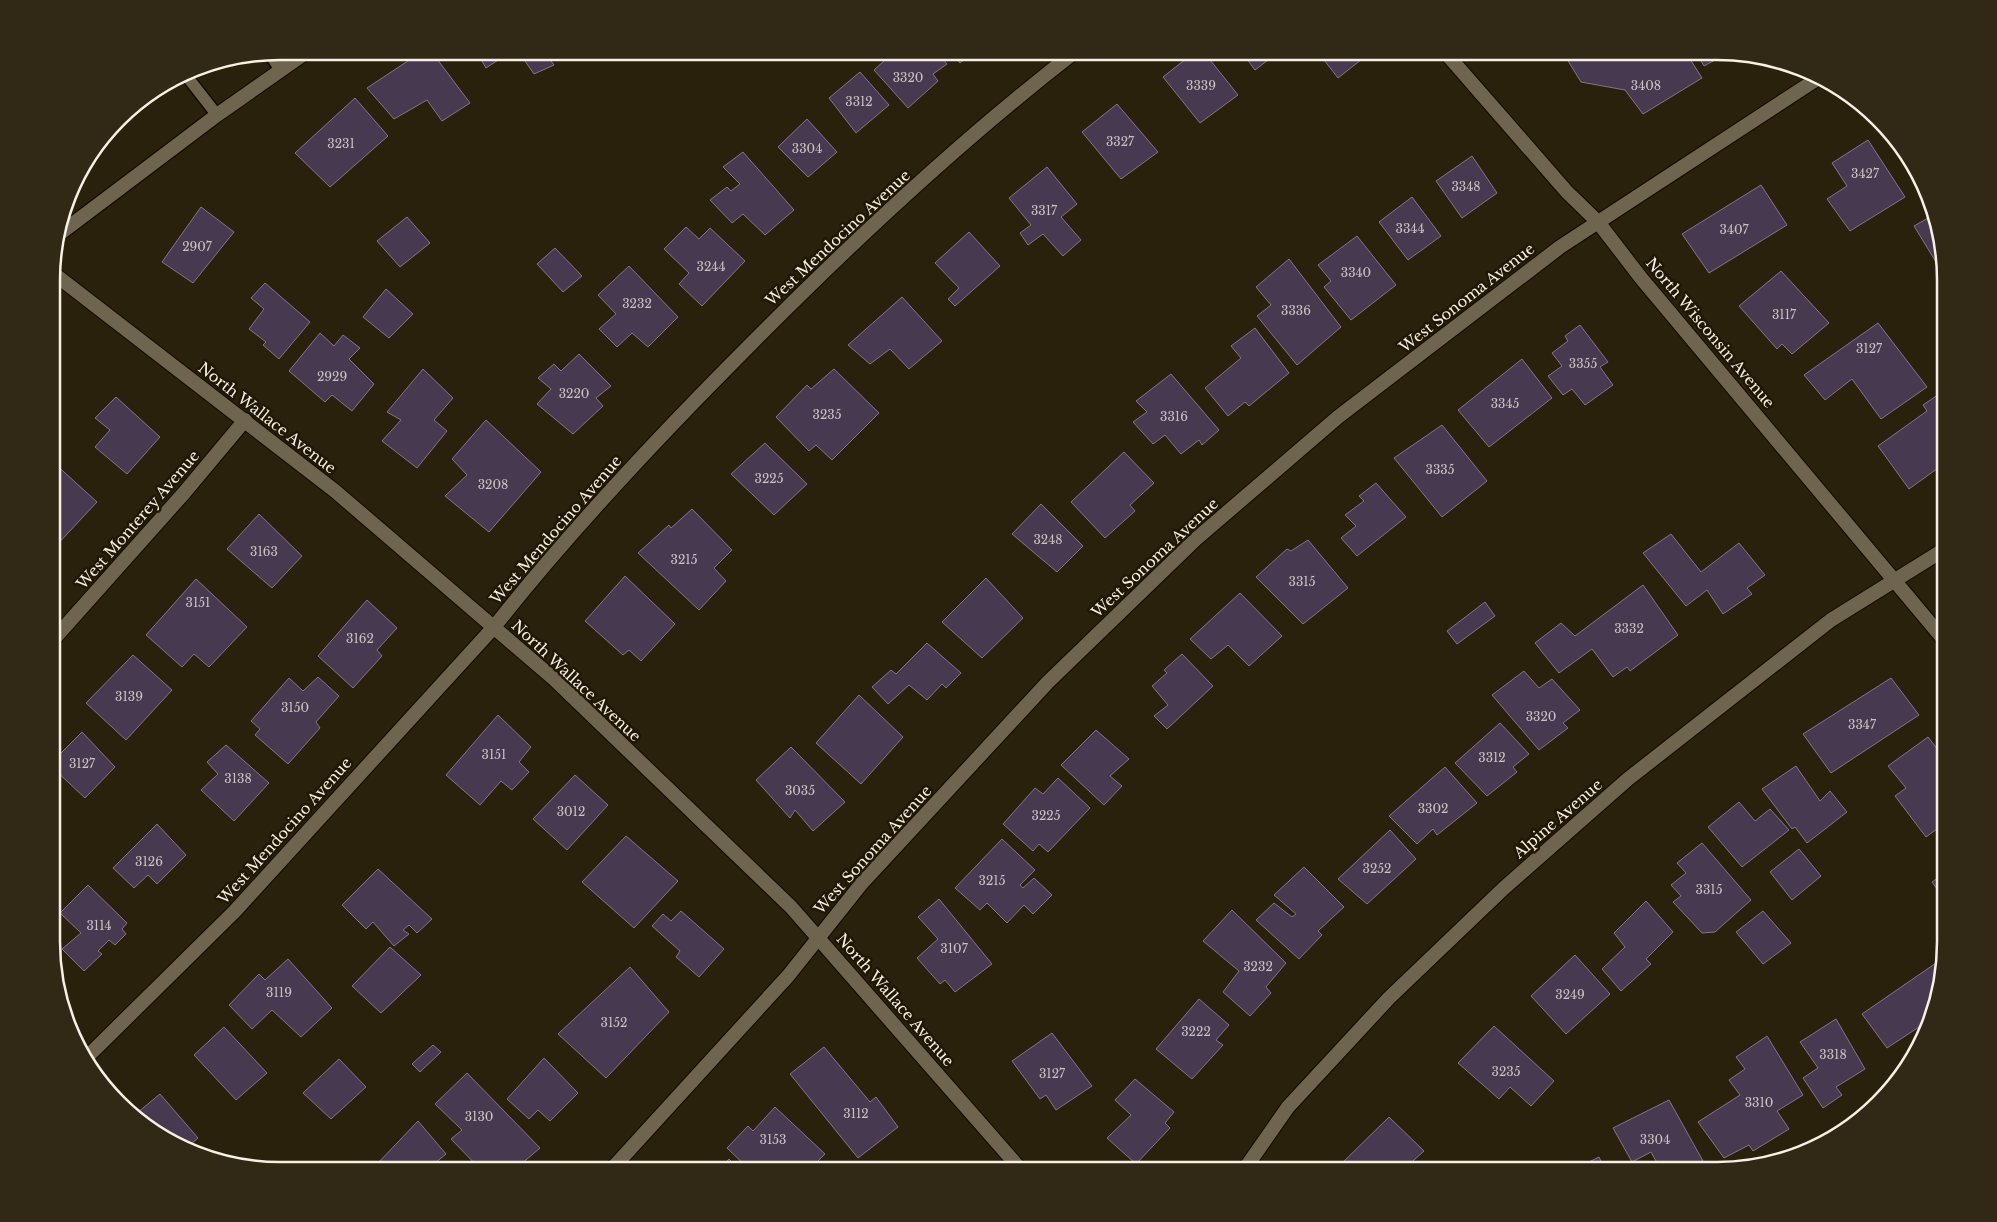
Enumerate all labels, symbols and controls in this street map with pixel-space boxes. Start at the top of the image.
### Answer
house number: 3320 [893,70,923,85]
house number: 3339 [1186,78,1216,93]
house number: 3408 [1631,78,1661,93]
house number: 3312 [845,94,873,109]
house number: 3327 [1106,134,1135,149]
house number: 3231 [327,136,355,151]
house number: 3304 [792,141,822,156]
street label: West Mendocino Avenue [761,166,914,310]
house number: 3427 [1851,166,1880,181]
house number: 3348 [1451,179,1481,194]
house number: 3317 [1031,203,1058,218]
house number: 3344 [1396,221,1424,236]
house number: 3407 [1719,222,1749,237]
house number: 2907 [182,239,213,254]
street label: West Sonoma Avenue [1394,239,1538,357]
street label: North Wisconsin Avenue [1642,254,1779,412]
house number: 3244 [697,259,725,274]
house number: 3340 [1341,265,1371,280]
house number: 3232 [622,296,652,311]
house number: 3336 [1281,303,1311,318]
house number: 3117 [1772,307,1797,322]
house number: 3127 [1856,341,1883,356]
house number: 3355 [1569,356,1597,371]
street label: North Wallace Avenue [195,358,340,477]
house number: 2929 [317,369,347,384]
house number: 3220 [559,386,589,401]
house number: 3345 [1491,396,1519,411]
house number: 3235 [813,407,842,422]
house number: 3316 [1160,409,1188,424]
street label: West Monterey Avenue [72,446,203,594]
street label: West Mendocino Avenue [485,451,625,609]
house number: 3335 [1426,462,1455,477]
house number: 3225 [755,471,784,486]
house number: 3208 [478,477,508,492]
street label: West Sonoma Avenue [1087,494,1222,622]
house number: 3248 [1033,532,1063,547]
house number: 3163 [250,544,278,559]
house number: 3215 [671,552,698,567]
house number: 3315 [1289,574,1316,589]
house number: 3151 [186,595,210,610]
street label: North Wallace Avenue [508,616,645,746]
house number: 3332 [1614,621,1644,636]
house number: 3162 [346,631,374,646]
house number: 3139 [115,689,143,704]
house number: 3150 [281,700,309,715]
house number: 3320 [1526,709,1556,724]
house number: 3347 [1848,717,1877,732]
house number: 3151 [482,747,506,762]
house number: 3312 [1478,750,1506,765]
street label: West Mendocino Avenue [213,753,356,909]
house number: 3127 [69,756,96,771]
house number: 3138 [224,771,252,786]
street label: Alpine Avenue [1509,775,1606,863]
street label: West Sonoma Avenue [809,781,935,919]
house number: 3035 [785,783,815,798]
house number: 3302 [1418,801,1448,816]
house number: 3012 [557,804,585,819]
house number: 3225 [1032,808,1061,823]
house number: 3126 [135,854,163,869]
house number: 3252 [1363,861,1392,876]
house number: 3215 [979,873,1006,888]
house number: 3315 [1696,882,1723,897]
house number: 3114 [86,918,112,933]
street label: North Wallace Avenue [832,929,958,1070]
house number: 3107 [940,941,969,956]
house number: 3232 [1243,959,1273,974]
house number: 3119 [266,985,292,1000]
house number: 3249 [1555,987,1585,1002]
house number: 3152 [601,1015,627,1030]
house number: 3222 [1181,1024,1211,1039]
house number: 3318 [1819,1047,1847,1062]
house number: 3235 [1492,1064,1521,1079]
house number: 3127 [1039,1066,1066,1081]
house number: 3310 [1745,1095,1773,1110]
house number: 3112 [843,1106,869,1121]
house number: 3130 [465,1109,493,1124]
house number: 3153 [760,1132,786,1147]
house number: 3304 [1640,1132,1670,1147]

